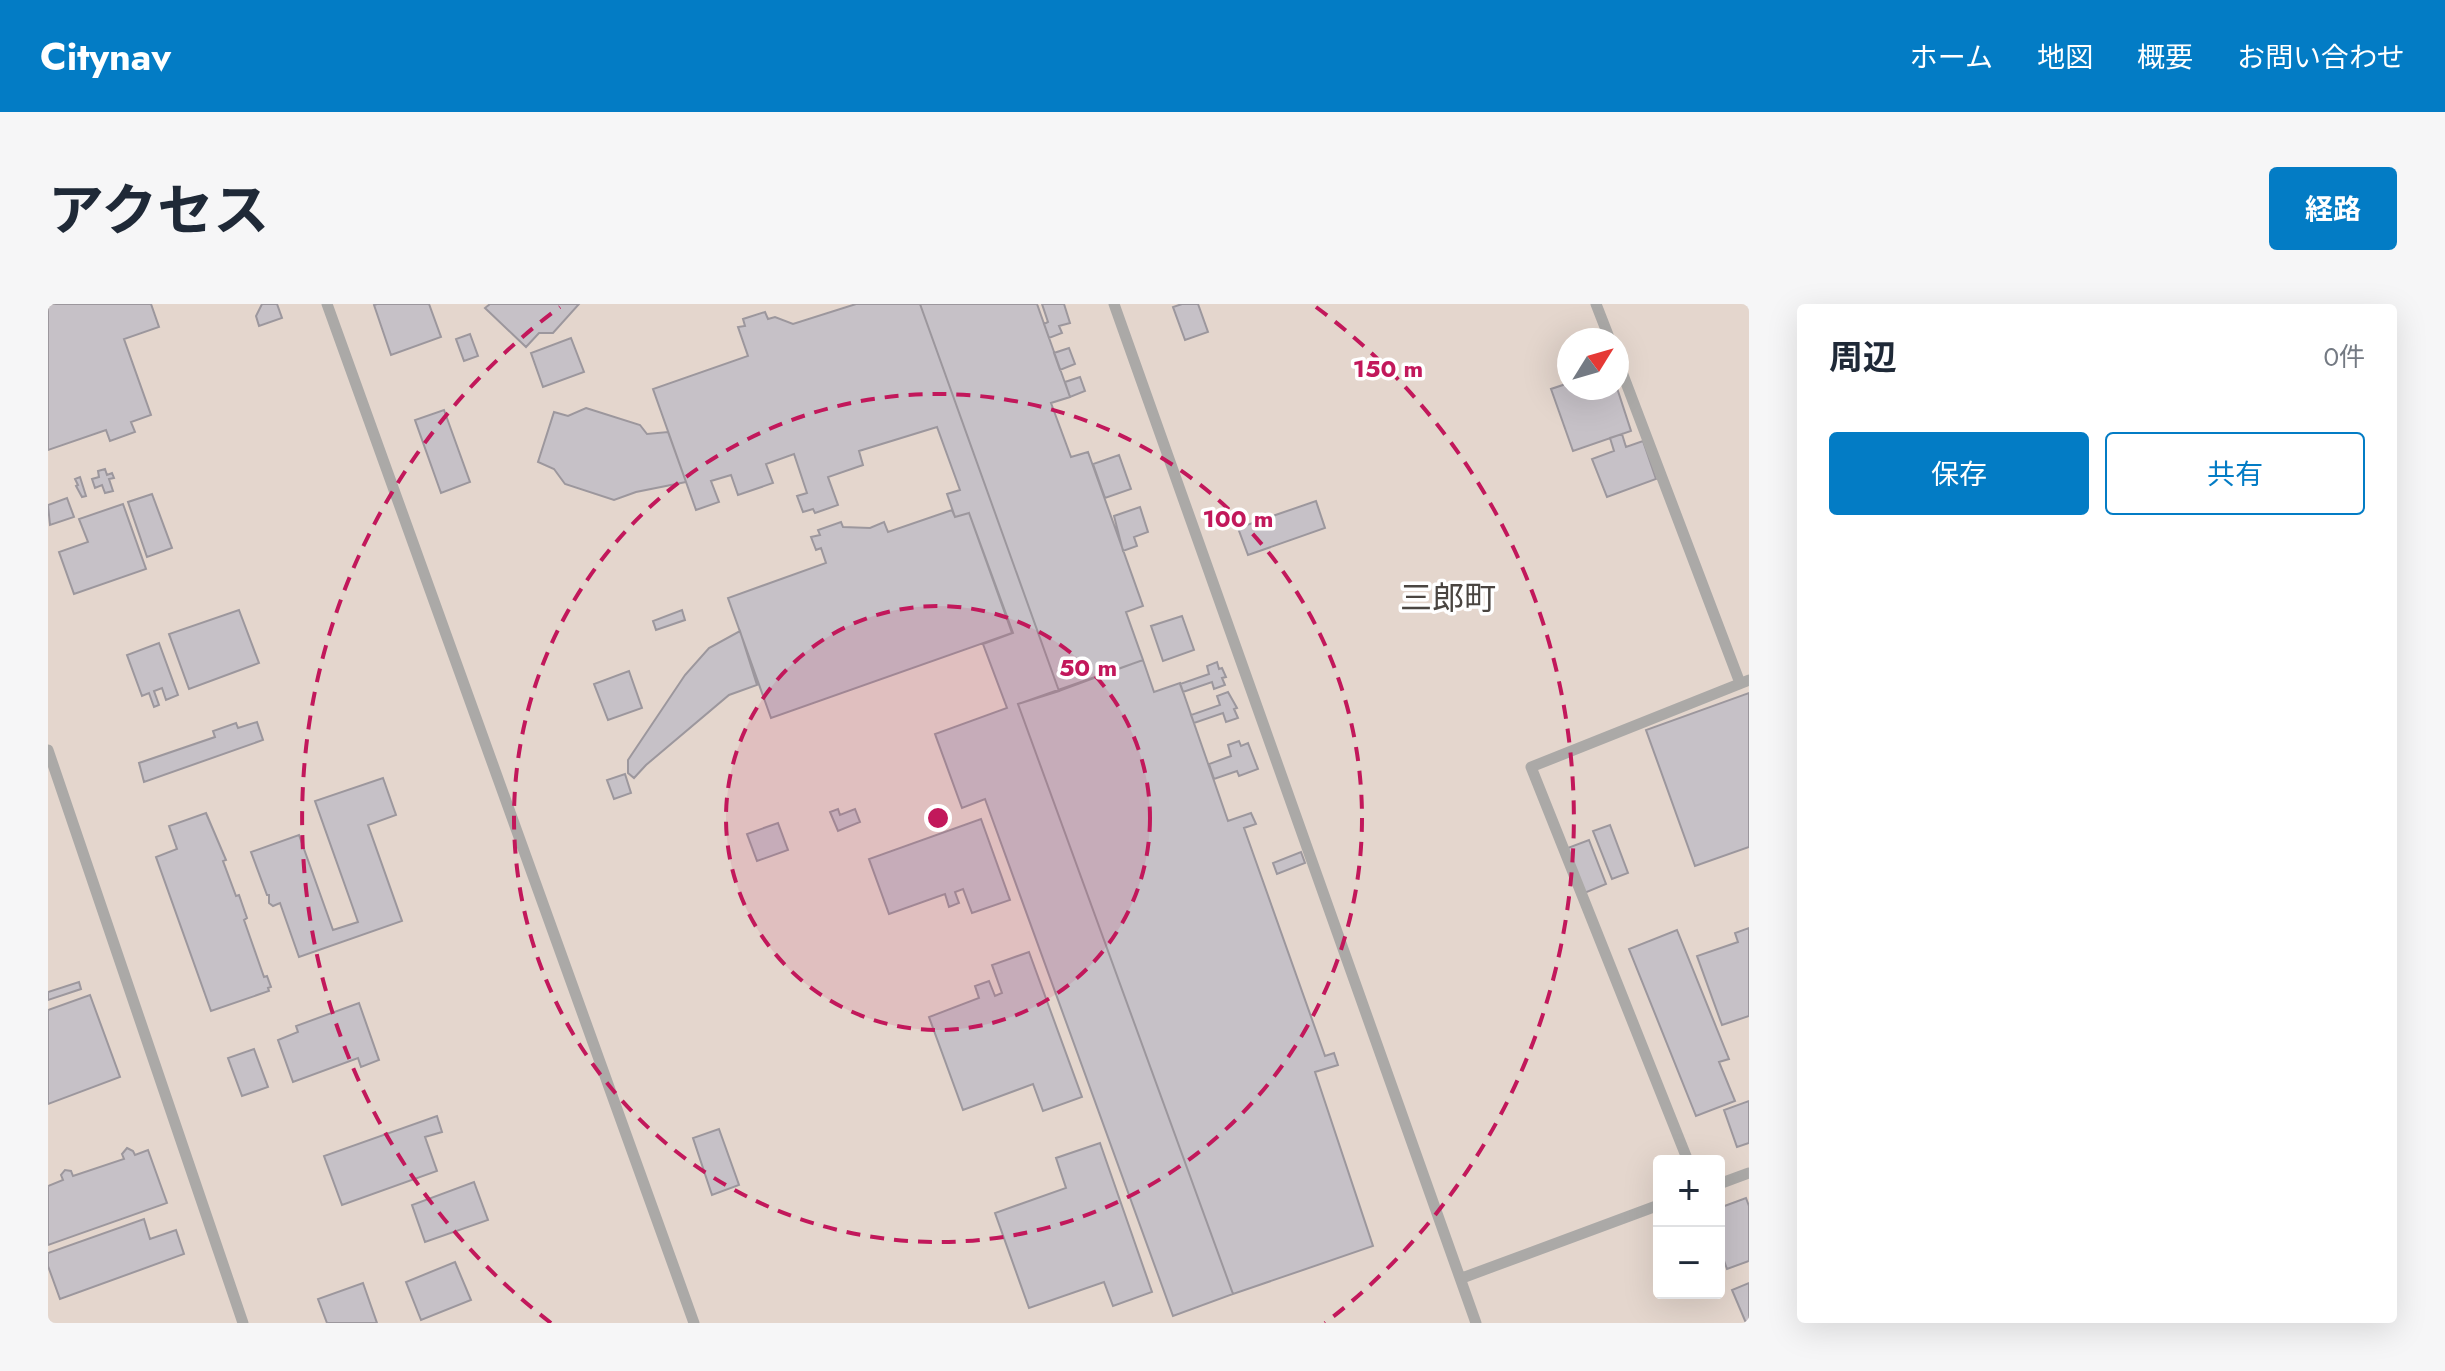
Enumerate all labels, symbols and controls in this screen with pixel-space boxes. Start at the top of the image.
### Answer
text: Citynav [40,29,171,84]
text: ホーム [1910,37,1993,78]
text: 地図 [2037,37,2093,78]
text: 概要 [2137,37,2193,78]
text: お問い合わせ [2237,37,2405,78]
button: 経路 [2269,167,2397,250]
text: アクセス [48,170,269,251]
north arrow [1557,328,1629,400]
text: 周辺 [1829,333,1897,382]
text: 0件 [2323,338,2365,376]
text: 150 m [1353,351,1423,386]
button: 保存 [1829,432,2089,515]
button: 共有 [2105,432,2365,515]
text: 100 m [1203,501,1273,536]
district label: 三郎町 [1400,575,1496,621]
text: 50 m [1059,650,1117,685]
centre of rings [924,804,952,832]
map controls [1653,1155,1725,1299]
button: + [1653,1155,1725,1227]
button: − [1653,1227,1725,1299]

